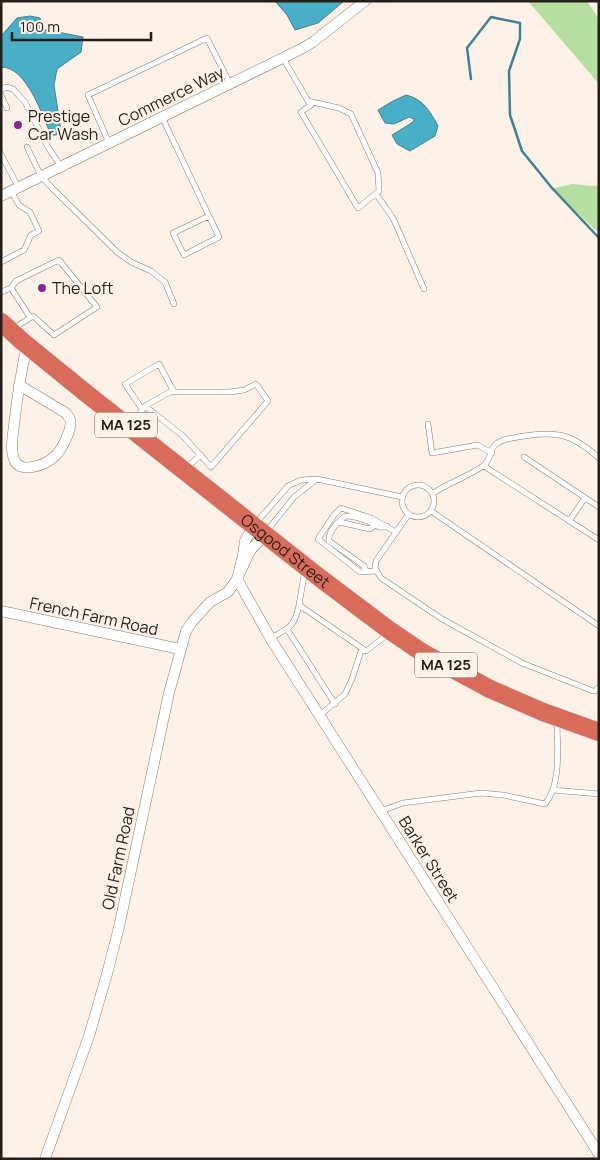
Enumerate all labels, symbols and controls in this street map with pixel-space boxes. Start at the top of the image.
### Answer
scale bar [12,10,151,42]
text: 100 m [20,16,60,37]
street label: Commerce Way [114,61,228,131]
place label: Prestige Car Wash [28,105,98,145]
marker: Prestige Car Wash [12,119,24,131]
place label: The Loft [52,277,113,299]
marker: The Loft [36,282,48,294]
road number: MA 125 [95,412,157,438]
street label: Osgood Street [236,509,335,593]
street label: French Farm Road [28,592,160,640]
road number: MA 125 [415,652,477,678]
street label: Old Farm Road [96,804,140,912]
street label: Barker Street [394,812,464,906]

